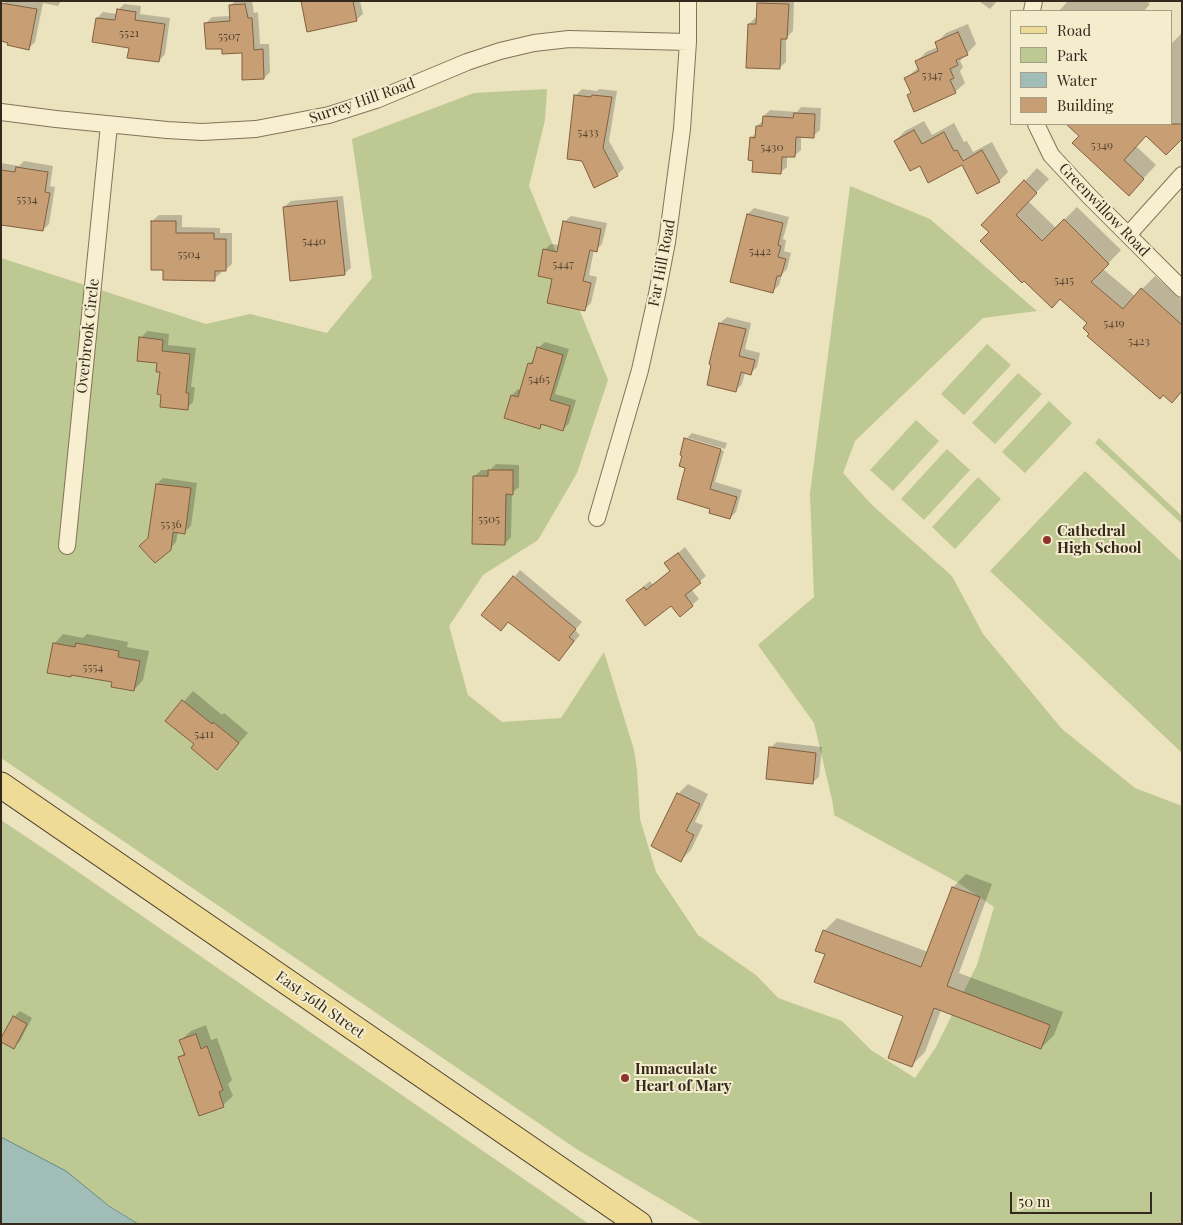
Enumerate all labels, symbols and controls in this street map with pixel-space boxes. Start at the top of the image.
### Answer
legend [1010,10,1173,125]
text: Road [1057,20,1091,40]
house number: 5521 [119,26,139,40]
house number: 5507 [218,29,240,43]
text: Park [1057,45,1088,65]
house number: 5347 [921,68,943,82]
text: Water [1057,70,1097,90]
street label: Surrey Hill Road [307,74,417,128]
text: Building [1057,95,1113,115]
house number: 5433 [577,125,599,139]
house number: 5349 [1091,138,1113,152]
house number: 5430 [760,140,784,154]
street label: Greenwillow Road [1055,160,1153,260]
house number: 5534 [16,192,38,206]
street label: Far Hill Road [645,218,679,308]
house number: 5440 [302,234,326,248]
house number: 5442 [749,244,771,258]
house number: 5504 [177,247,201,261]
house number: 5447 [552,257,574,271]
house number: 5415 [1054,273,1074,287]
street label: Overbrook Circle [73,278,103,394]
house number: 5419 [1103,316,1125,330]
house number: 5423 [1128,334,1150,348]
house number: 5465 [528,372,550,386]
house number: 5505 [478,512,500,526]
house number: 5536 [160,517,182,531]
place label: Cathedral High School [1057,522,1141,557]
marker: Cathedral High School [1041,534,1053,546]
house number: 5554 [83,660,103,674]
house number: 5411 [194,727,214,741]
street label: East 56th Street [272,968,368,1042]
place label: Immaculate Heart of Mary [635,1060,731,1095]
marker: Immaculate Heart of Mary [619,1072,631,1084]
scale bar [1013,1182,1156,1214]
text: 50 m [1018,1191,1050,1211]

